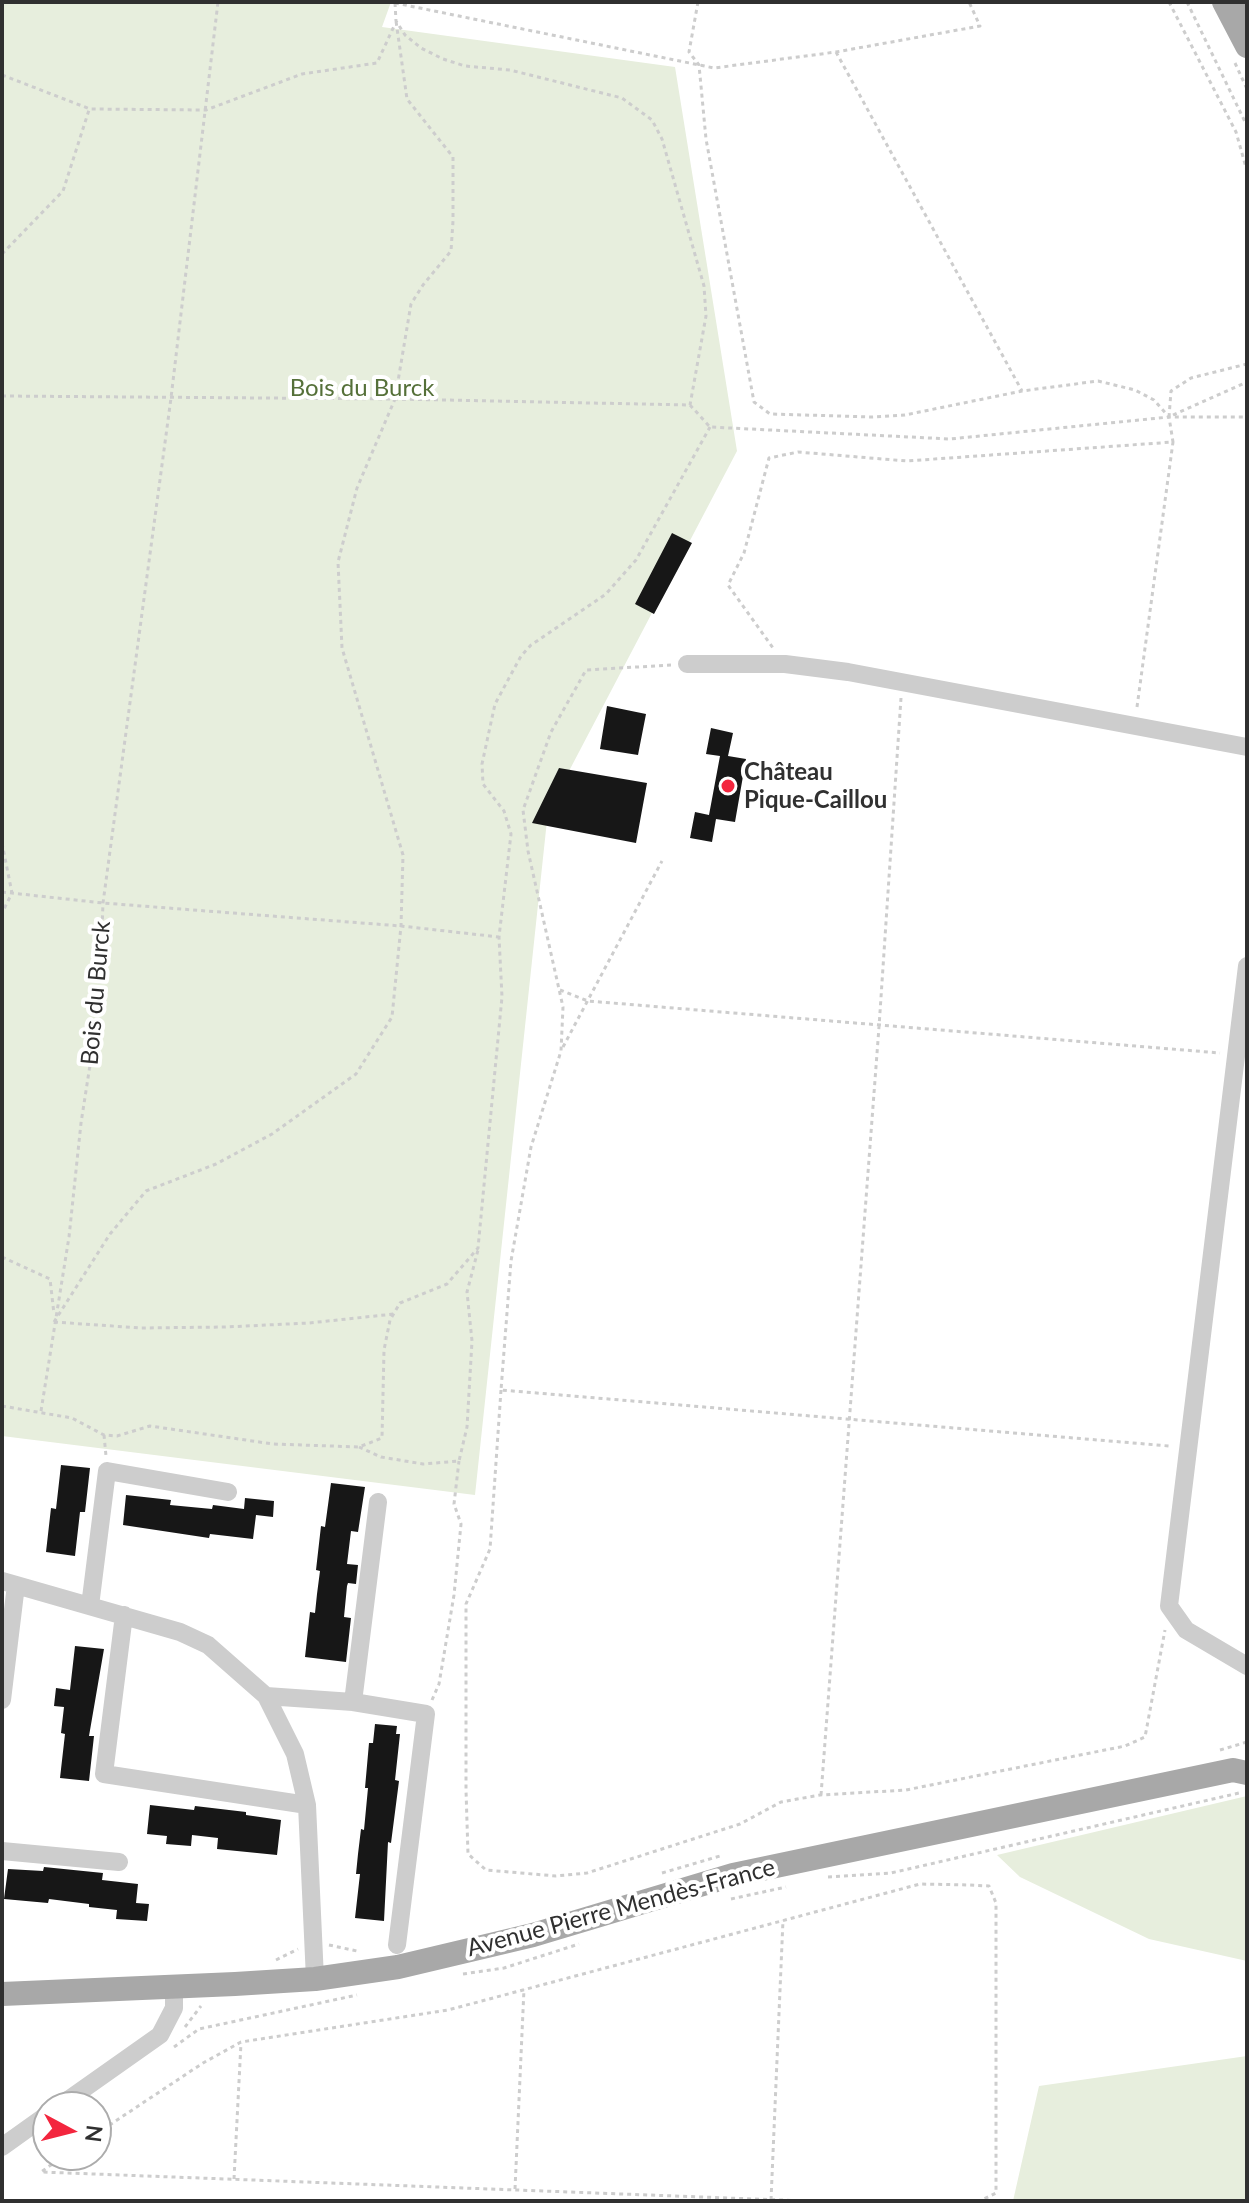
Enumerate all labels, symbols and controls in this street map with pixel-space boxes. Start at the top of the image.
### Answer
park label: Bois du Burck [290,374,434,402]
place label: Château Pique-Caillou [744,758,887,814]
marker: Château Pique-Caillou [719,777,737,795]
street label: Bois du Burck [75,920,117,1066]
street label: Avenue Pierre Mendès-France [464,1853,778,1963]
north arrow [32,2091,112,2171]
text: N [80,2124,109,2144]

